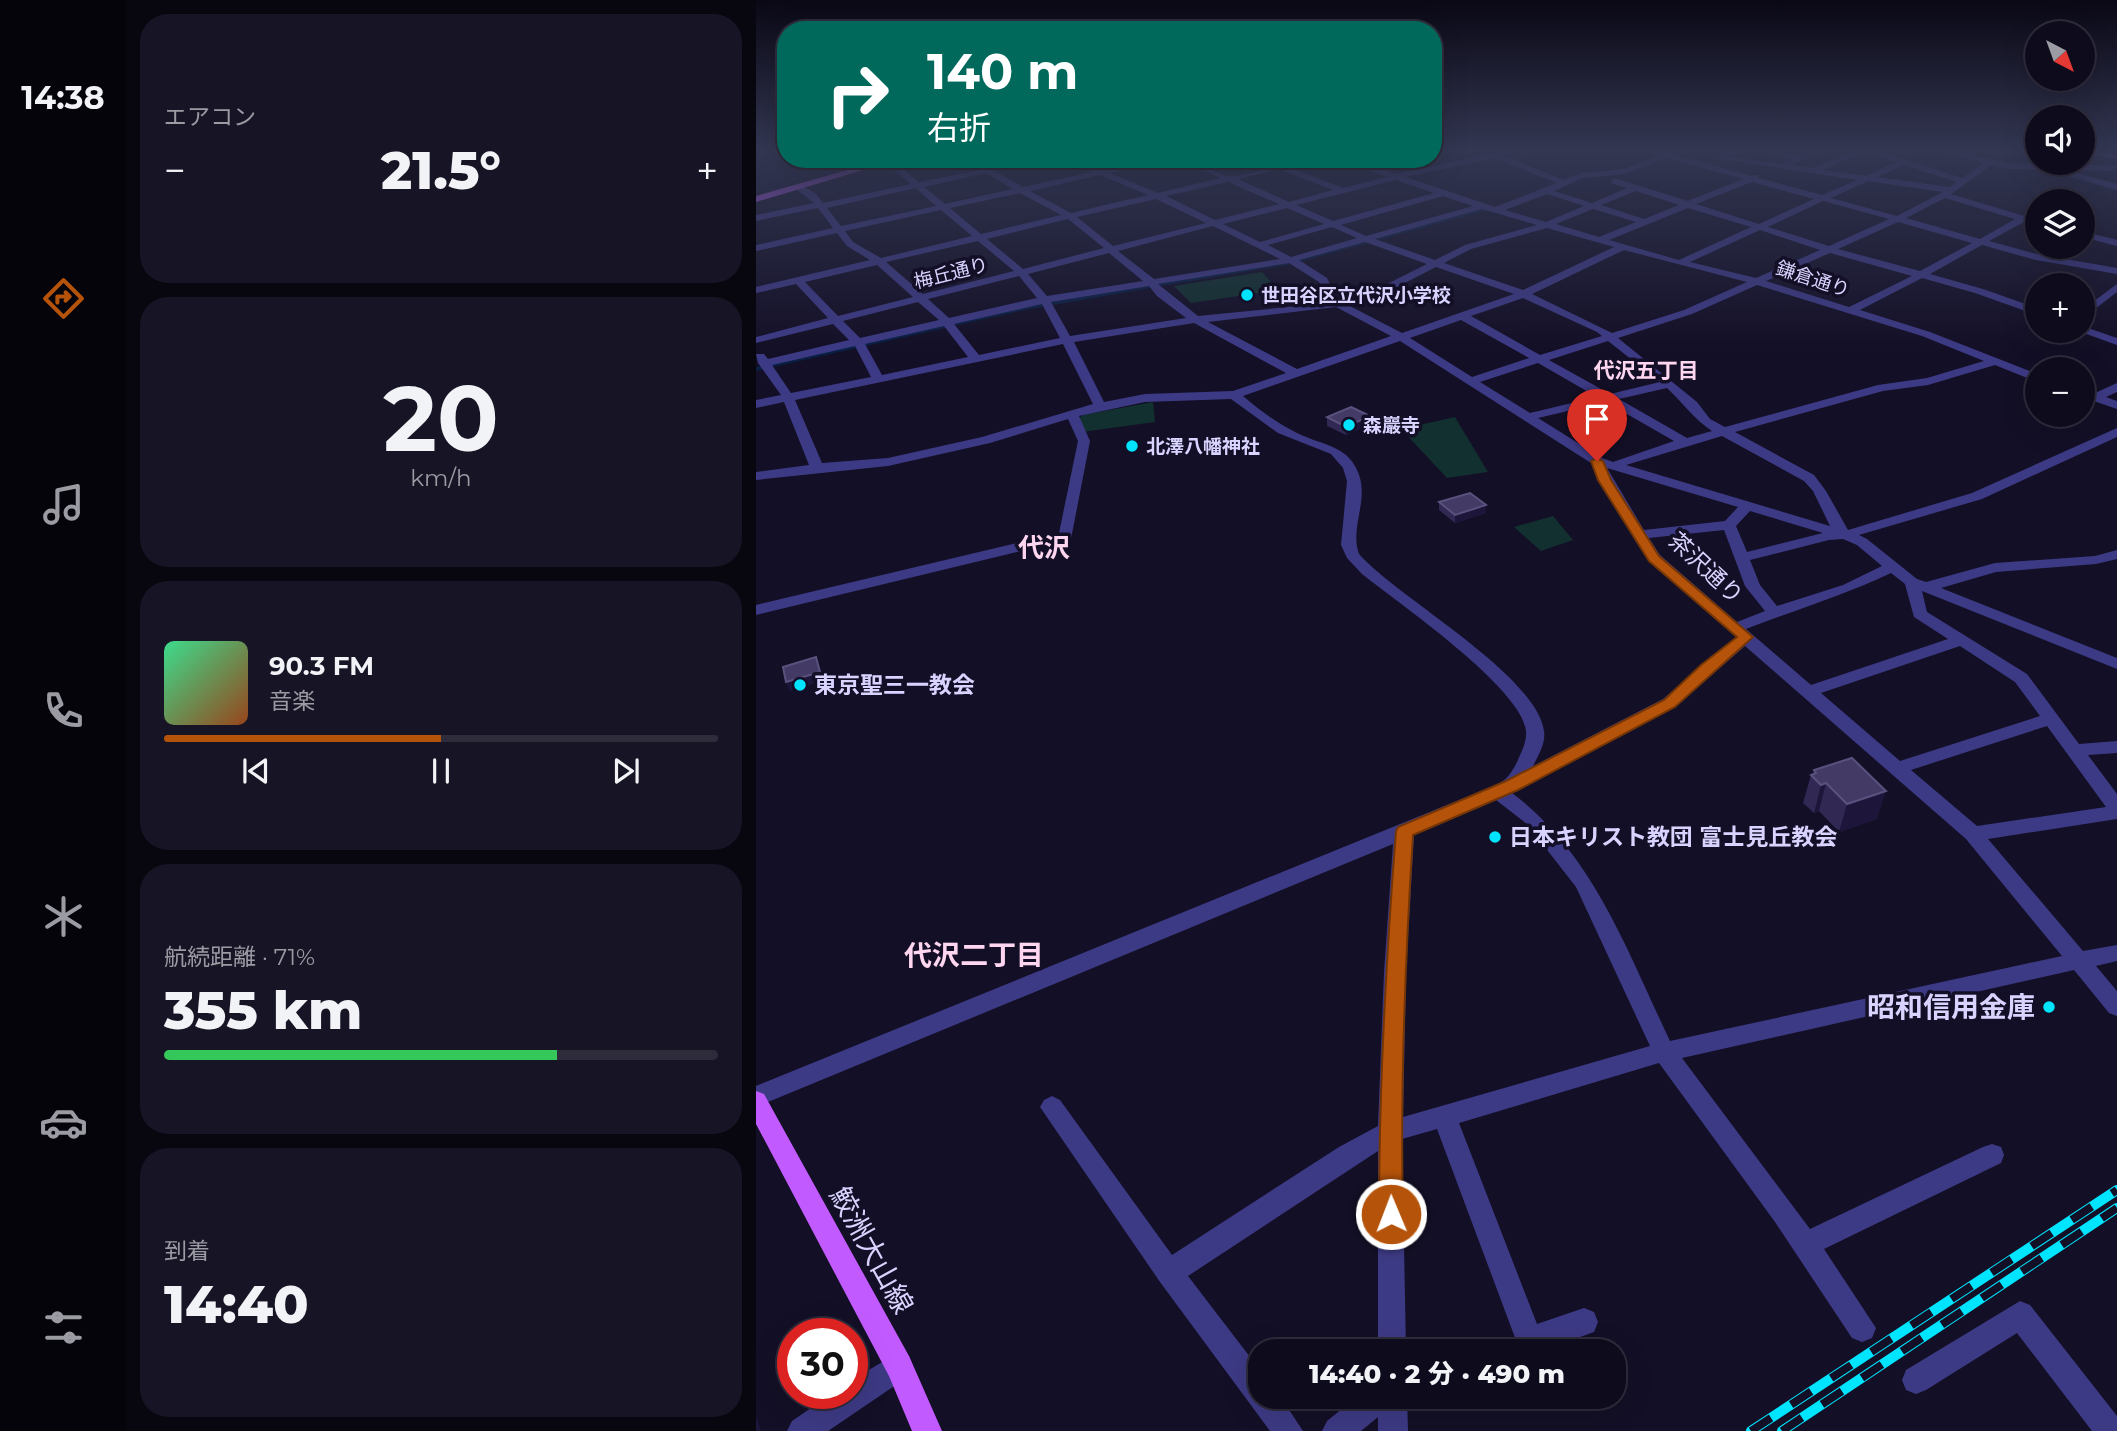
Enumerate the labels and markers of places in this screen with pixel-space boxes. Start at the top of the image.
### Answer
place label: 世田谷区立代沢小学校 [1261,284,1451,307]
marker: 世田谷区立代沢小学校 [1239,287,1255,303]
pin [1567,389,1627,461]
place label: 森巖寺 [1363,414,1420,437]
marker: 森巖寺 [1341,417,1357,433]
place label: 北澤八幡神社 [1146,435,1260,458]
marker: 北澤八幡神社 [1124,438,1140,454]
place label: 東京聖三一教会 [814,671,975,699]
marker: 東京聖三一教会 [792,677,808,693]
place label: 日本キリスト教団 富士見丘教会 [1509,823,1838,851]
marker: 日本キリスト教団 富士見丘教会 [1487,829,1503,845]
place label: 昭和信用金庫 [1867,990,2035,1024]
marker: 昭和信用金庫 [2041,999,2057,1015]

